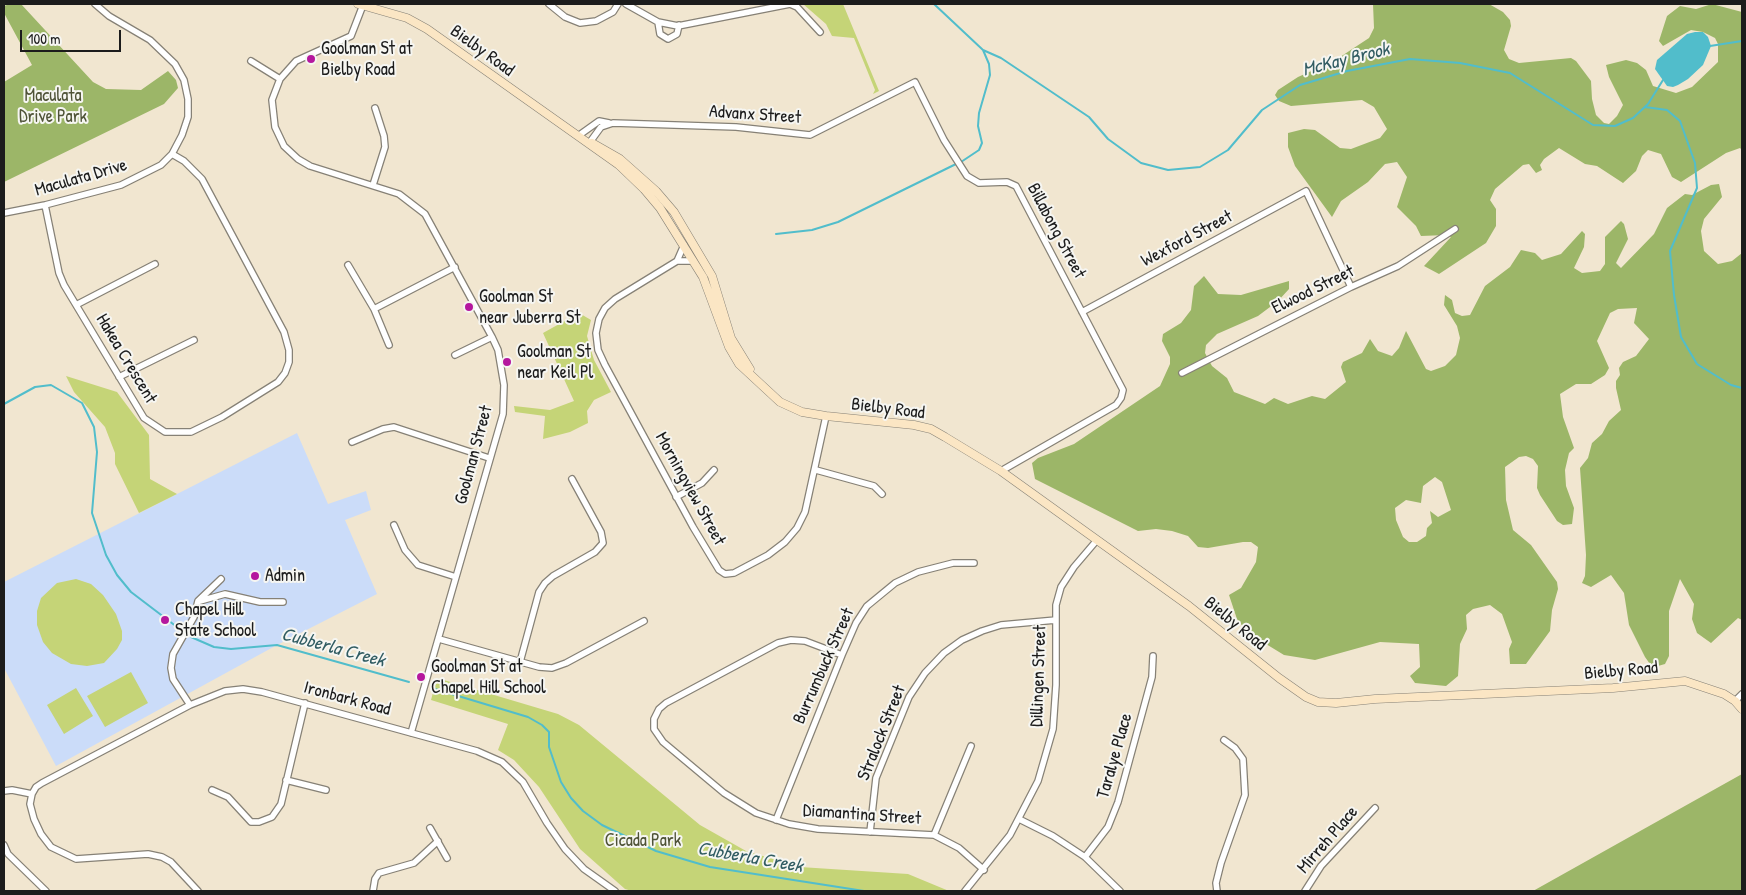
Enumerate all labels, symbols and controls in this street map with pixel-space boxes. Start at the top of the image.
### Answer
scale bar [22,20,124,52]
street label: Bielby Road [446,21,518,81]
text: 100 m [28,28,61,49]
place label: Goolman St at Bielby Road [321,38,412,80]
water label: McKay Brook [1300,38,1392,82]
marker: Goolman St at Bielby Road [305,53,317,65]
park label: Maculata Drive Park [19,85,87,128]
street label: Advanx Street [708,101,802,129]
street label: Maculata Drive [32,155,130,201]
street label: Billabong Street [1022,180,1090,282]
street label: Wexford Street [1138,206,1236,272]
street label: Elwood Street [1268,261,1358,319]
place label: Goolman St near Juberra St [479,286,580,328]
marker: Goolman St near Juberra St [463,301,475,313]
street label: Hakea Crescent [91,310,161,408]
place label: Goolman St near Keil Pl [517,341,593,384]
marker: Goolman St near Keil Pl [501,356,513,368]
street label: Bielby Road [850,394,926,424]
street label: Goolman Street [450,403,498,507]
street label: Morningview Street [650,429,730,549]
place label: Admin [265,565,305,587]
marker: Admin [249,570,261,582]
street label: Bielby Road [1200,592,1270,656]
place label: Chapel Hill State School [175,599,256,642]
street label: Burrumbuck Street [789,605,859,727]
marker: Chapel Hill State School [159,614,171,626]
water label: Cubberla Creek [279,623,387,673]
street label: Dillingen Street [1026,625,1052,727]
place label: Goolman St at Chapel Hill School [431,656,546,699]
street label: Bielby Road [1583,657,1659,685]
marker: Goolman St at Chapel Hill School [415,671,427,683]
street label: Ironbark Road [301,677,393,721]
street label: Stralock Street [853,682,911,784]
street label: Taralye Place [1093,711,1137,801]
street label: Diamantina Street [802,800,922,830]
street label: Mirreh Place [1293,802,1363,878]
park label: Cicada Park [605,830,681,852]
water label: Cubberla Creek [696,838,804,878]

